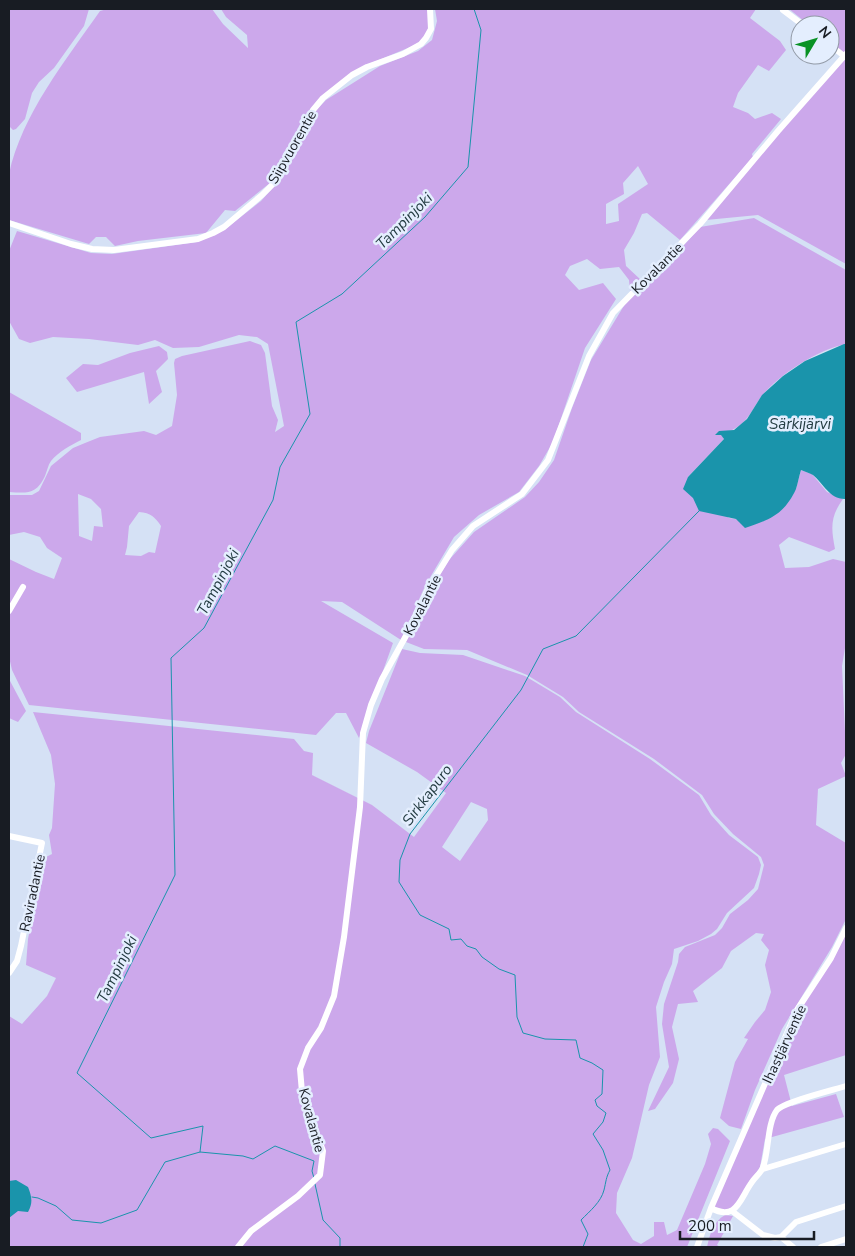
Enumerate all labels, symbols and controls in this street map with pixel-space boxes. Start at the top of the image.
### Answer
north arrow [790,15,840,65]
text: N [814,22,836,42]
street label: Siipvuorentie [264,107,321,187]
water label: Tampinjoki [371,188,437,254]
street label: Kovalantie [627,238,687,298]
water label: Särkijärvi [769,414,832,434]
water label: Tampinjoki [192,545,244,619]
street label: Kovalantie [399,572,446,639]
water label: Sirkkapuro [397,760,457,830]
street label: Raviradantie [15,853,50,934]
water label: Tampinjoki [92,932,142,1006]
street label: Ihastjärventie [758,1002,811,1087]
street label: Kovalantie [294,1086,329,1154]
scale bar [680,1208,814,1240]
text: 200 m [688,1216,732,1236]

